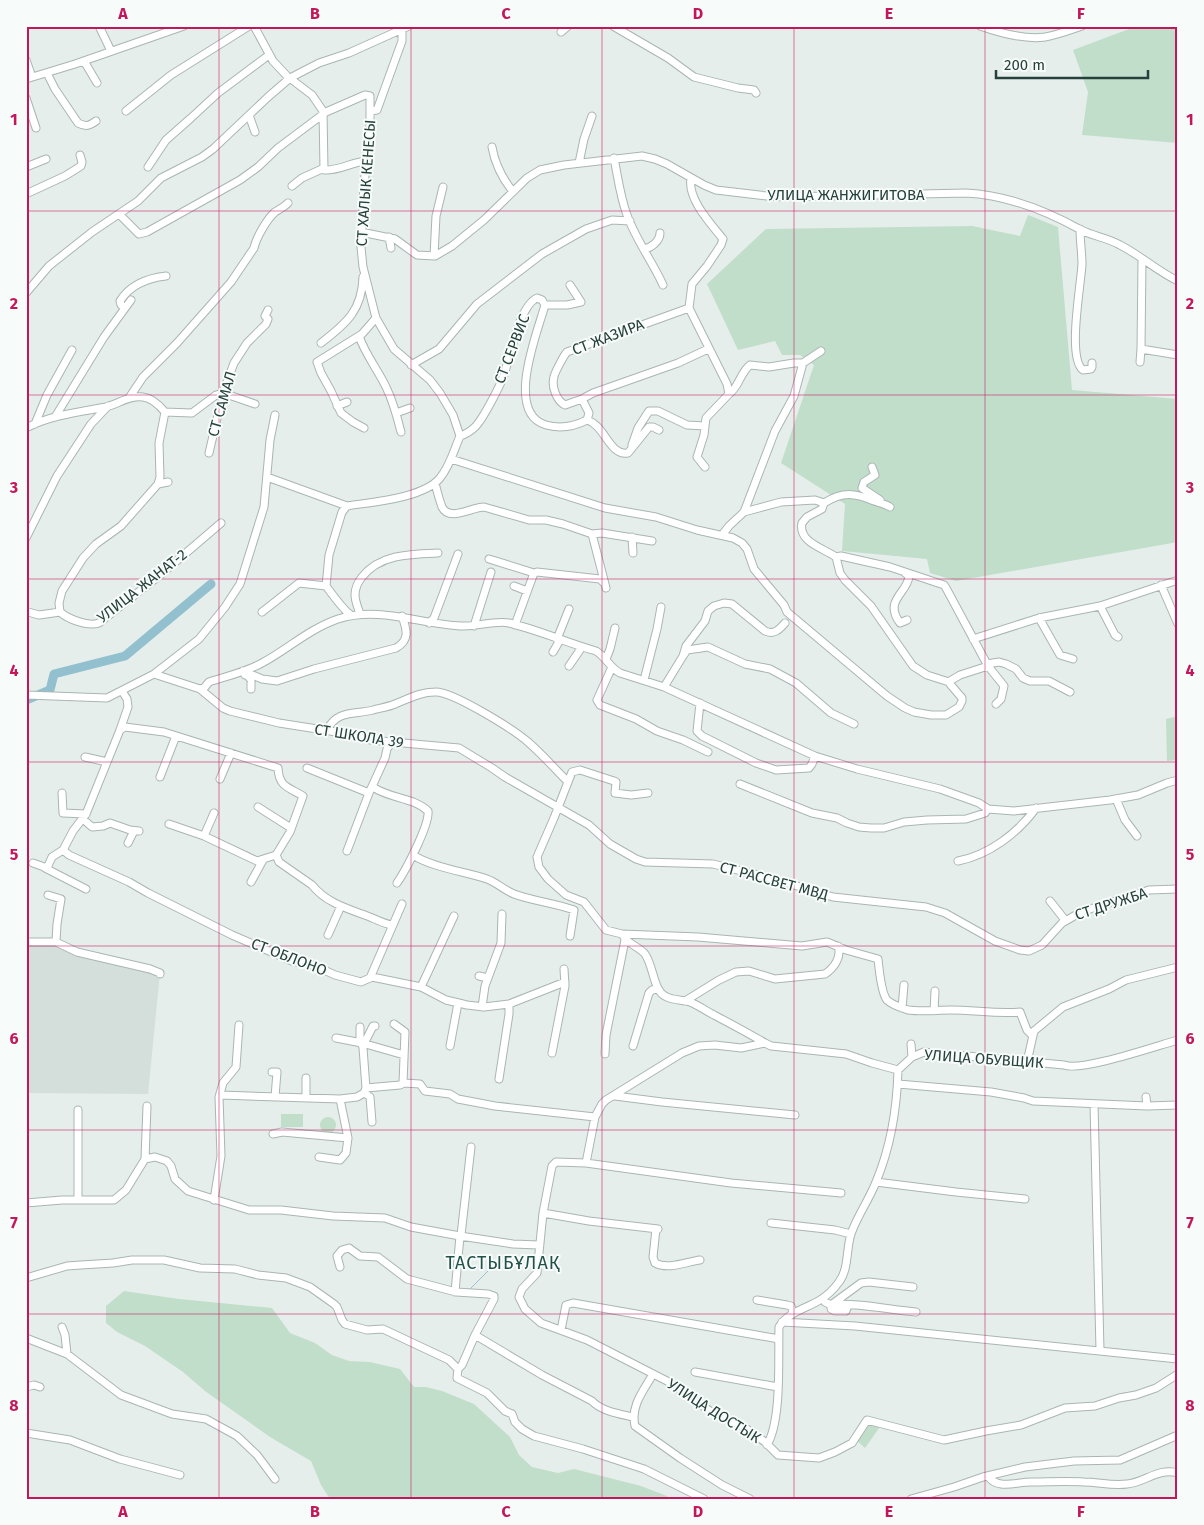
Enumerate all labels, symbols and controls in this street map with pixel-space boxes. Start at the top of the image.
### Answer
text: A [117,4,128,23]
text: B [310,4,320,23]
text: C [501,4,511,23]
text: D [693,4,703,23]
text: E [885,4,893,23]
text: F [1077,4,1085,23]
scale bar [996,48,1149,80]
text: 200 m [1004,56,1045,74]
text: 1 [10,110,18,129]
text: 1 [1186,110,1194,129]
street label: СТ ХАЛЫК КЕНЕСЫ [353,119,379,247]
street label: УЛИЦА ЖАНЖИГИТОВА [767,186,925,204]
text: 2 [10,294,18,313]
text: 2 [1186,294,1194,313]
street label: СТ СЕРВИС [491,311,534,386]
street label: СТ ЖАЗИРА [570,315,647,359]
street label: СТ САМАЛ [204,369,240,439]
text: 3 [9,478,18,497]
text: 3 [1185,478,1194,497]
street label: УЛИЦА ЖАНАТ-2 [94,545,190,627]
text: 4 [9,661,19,680]
text: 4 [1185,661,1195,680]
street label: СТ ШКОЛА 39 [313,720,405,752]
text: 5 [10,845,19,864]
text: 5 [1186,845,1195,864]
street label: СТ РАССВЕТ МВД [718,858,830,904]
street label: СТ ДРУЖБА [1073,884,1150,924]
street label: СТ ОБЛОНО [249,934,329,980]
text: 6 [9,1029,19,1048]
text: 6 [1185,1029,1195,1048]
street label: УЛИЦА ОБУВЩИК [924,1046,1044,1072]
text: 7 [10,1213,18,1232]
text: 7 [1186,1213,1194,1232]
district label: ТАСТЫБҰЛАҚ [446,1252,560,1274]
street label: УЛИЦА ДОСТЫК [664,1375,764,1447]
text: 8 [9,1396,19,1415]
text: 8 [1185,1396,1195,1415]
text: A [117,1502,128,1521]
text: B [310,1502,320,1521]
text: C [501,1502,511,1521]
text: D [693,1502,703,1521]
text: E [885,1502,893,1521]
text: F [1077,1502,1085,1521]

